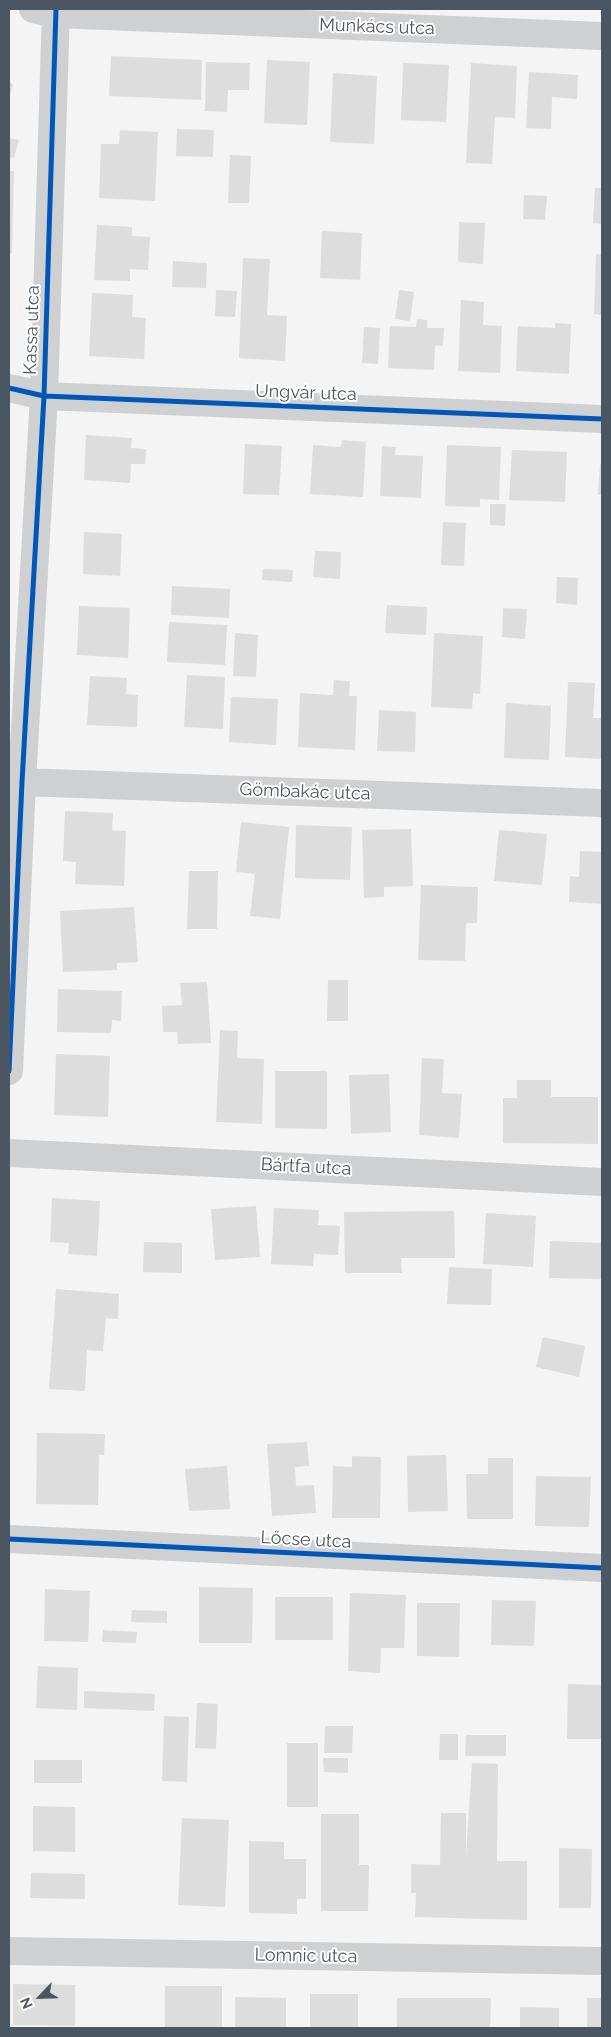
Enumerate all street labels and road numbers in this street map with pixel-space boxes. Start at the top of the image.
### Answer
street label: Munkács utca [319,14,435,40]
street label: Kassa utca [20,285,44,375]
street label: Ungvár utca [255,380,357,406]
street label: Gömbakác utca [239,779,371,805]
street label: Bártfa utca [260,1154,352,1180]
street label: Lőcse utca [260,1527,352,1553]
street label: Lomnic utca [254,1944,358,1968]

